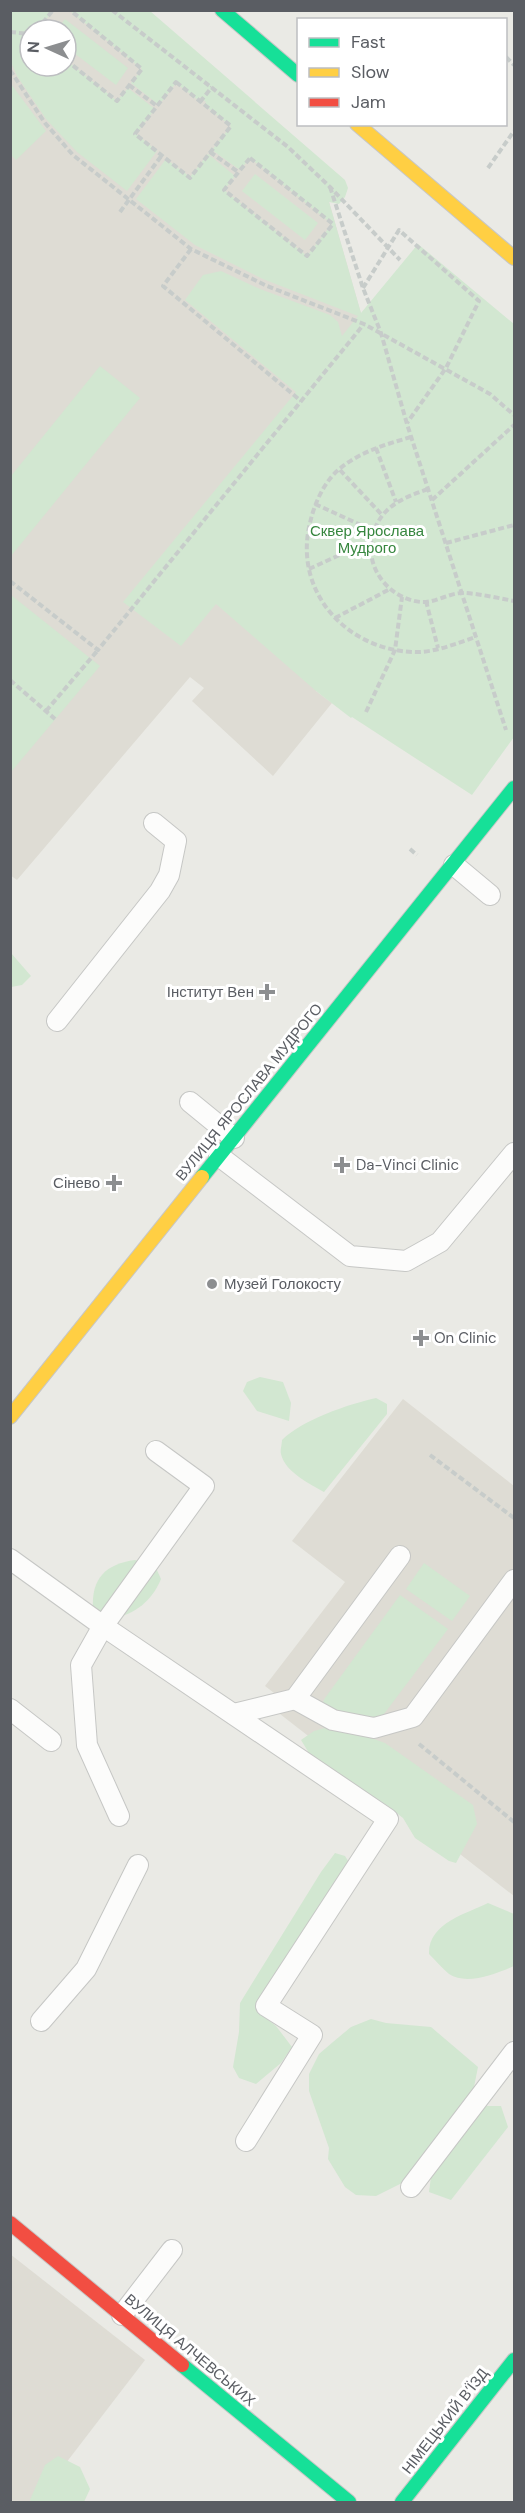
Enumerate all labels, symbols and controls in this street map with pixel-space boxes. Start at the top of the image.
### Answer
north arrow [18,18,78,78]
legend [297,18,507,126]
text: Fast [351,30,386,54]
text: N [23,40,44,54]
text: Slow [351,60,390,84]
text: Jam [351,90,386,114]
park label: Сквер Ярослава Мудрого [310,521,425,558]
place label: Інститут Вен [167,982,254,1002]
marker: Інститут Вен [258,983,276,1001]
street label: ВУЛИЦЯ ЯРОСЛАВА МУДРОГО [171,999,327,1185]
place label: Da-Vinci Сlinic [356,1155,459,1175]
marker: Da-Vinci Сlinic [333,1156,351,1174]
place label: Сінево [53,1173,100,1193]
marker: Сінево [105,1174,123,1192]
place label: Музей Голокосту [224,1274,342,1294]
marker: Музей Голокосту [205,1277,219,1291]
place label: On Clinic [434,1328,497,1348]
marker: On Clinic [412,1329,430,1347]
street label: ВУЛИЦЯ АЛЧЕВСЬКИХ [120,2289,260,2411]
street label: НІМЕЦЬКИЙ В’ЇЗД [397,2364,493,2478]

